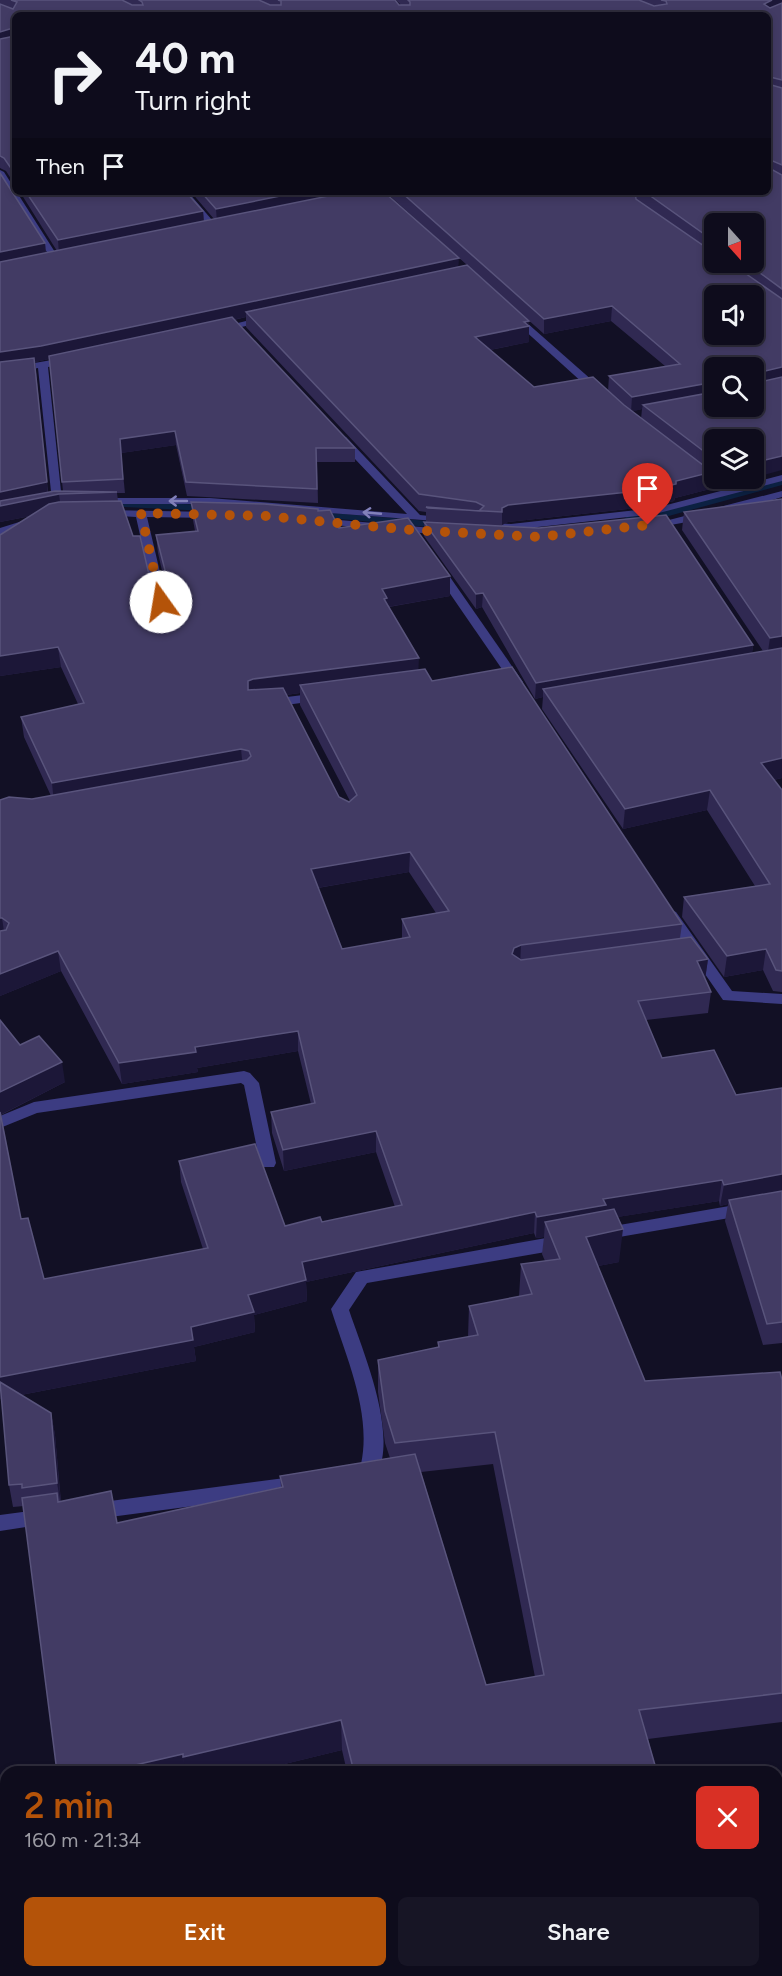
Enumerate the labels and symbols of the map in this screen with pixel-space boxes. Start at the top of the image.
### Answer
north arrow [704,213,764,273]
pin [622,463,673,525]
one-way arrow [168,495,188,507]
one-way arrow [363,507,383,518]
position arrow [129,570,193,634]

